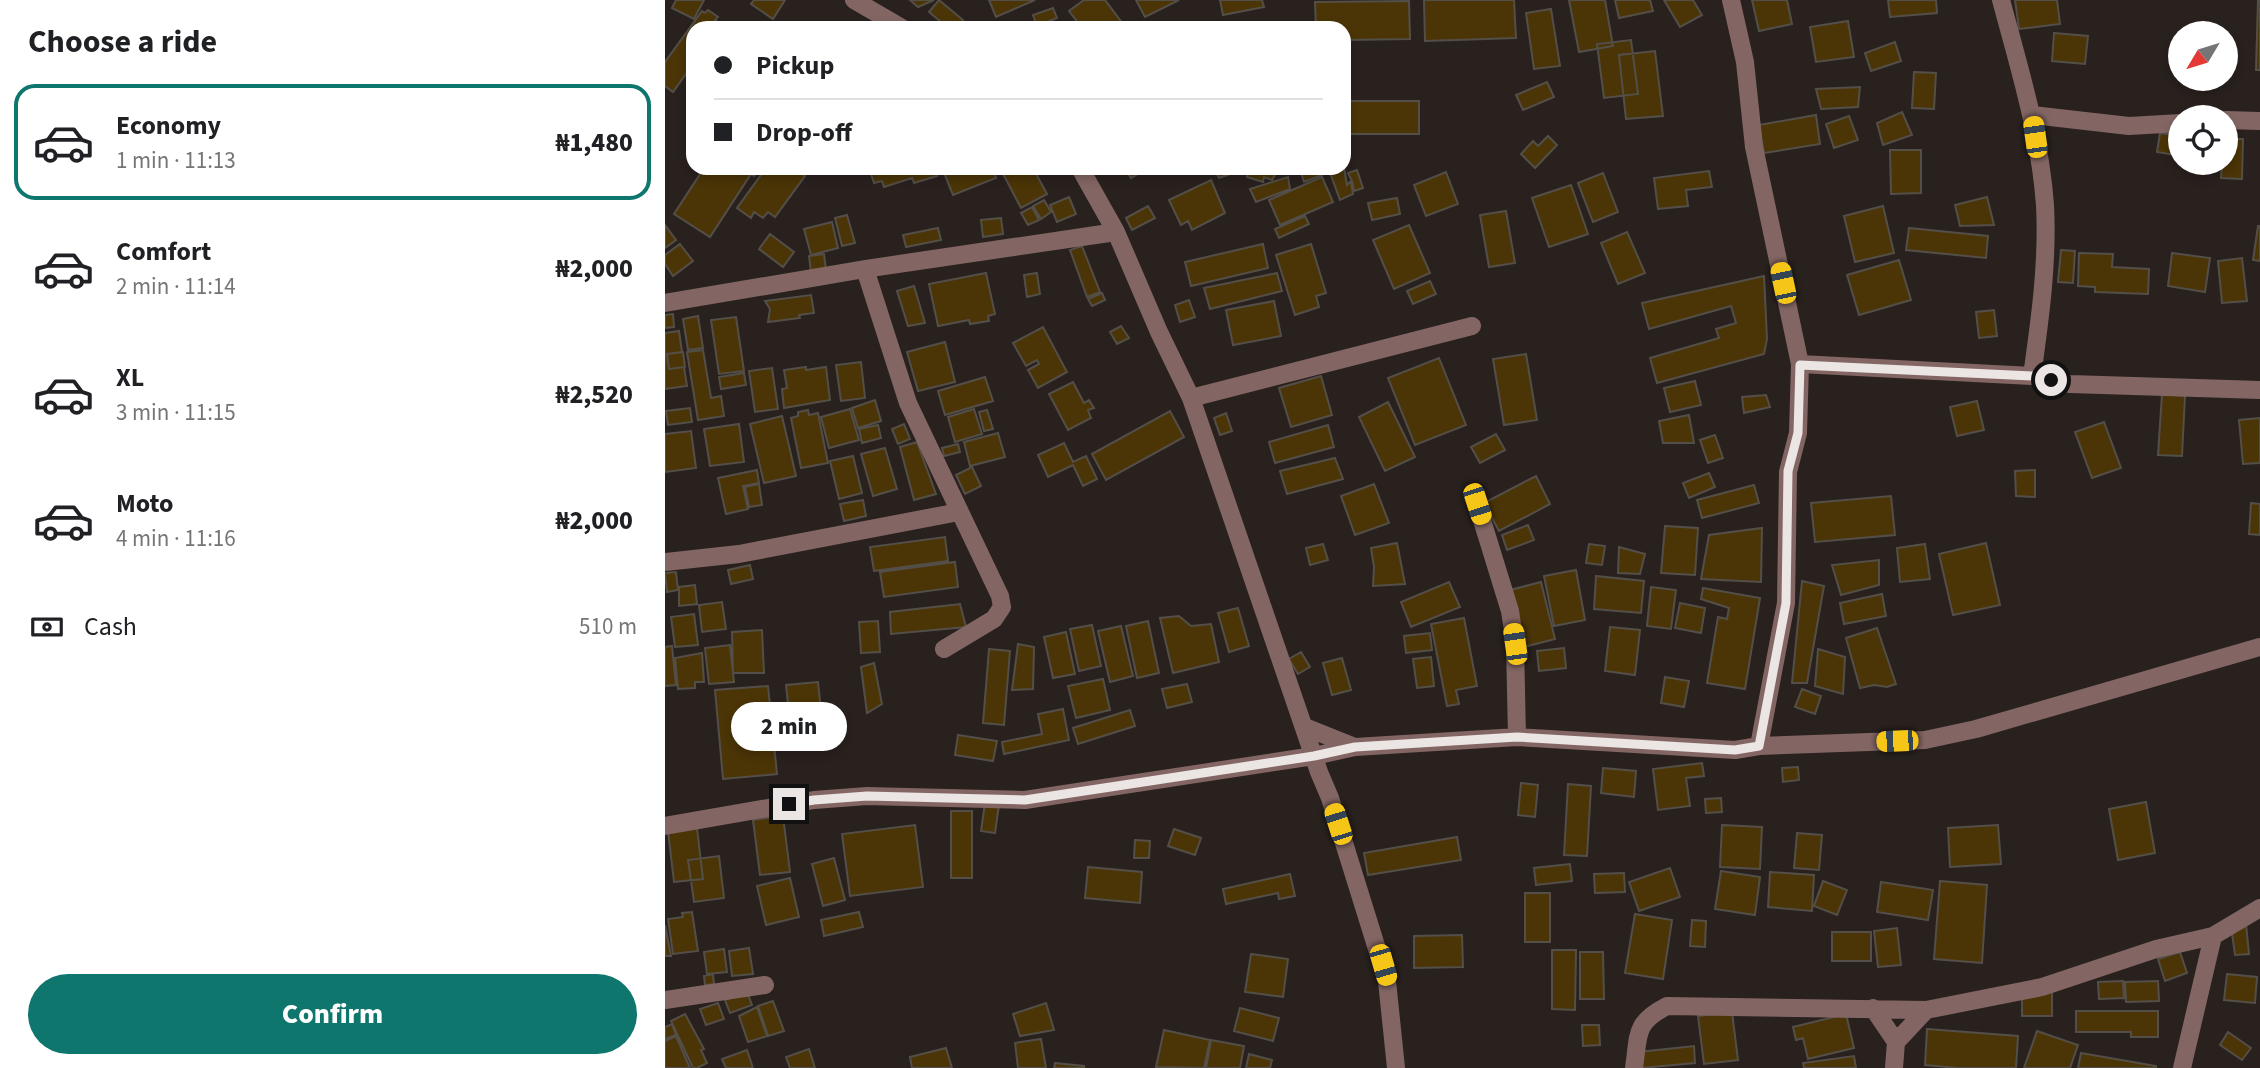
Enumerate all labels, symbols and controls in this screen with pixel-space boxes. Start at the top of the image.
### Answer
text: Choose a ride [28,19,217,65]
north arrow [2168,21,2238,91]
map controls [2168,21,2238,175]
text: Pickup [756,47,834,84]
button: locate [2168,105,2238,175]
text: Economy [116,107,221,144]
icon: car [32,111,95,174]
text: Drop-off [756,114,852,151]
car [2022,115,2049,159]
text: ₦1,480 [556,124,633,161]
text: 1 min · 11:13 [116,144,236,177]
text: Comfort [116,233,211,270]
icon: car [32,237,95,300]
text: ₦2,000 [556,250,633,287]
car [1769,260,1798,306]
text: 2 min · 11:14 [116,270,236,303]
text: XL [116,359,144,396]
icon: car [32,363,95,426]
route start [2035,364,2067,396]
text: ₦2,520 [556,376,633,413]
text: 3 min · 11:15 [116,396,236,429]
car [1461,481,1494,527]
text: Moto [116,485,173,522]
icon: car [32,489,95,552]
text: ₦2,000 [556,502,633,539]
text: 4 min · 11:16 [116,522,236,555]
icon: cash [28,608,66,646]
text: Cash [84,608,137,645]
text: 510 m [579,610,637,643]
car [1502,622,1529,666]
callout: 2 min [731,702,847,752]
text: 2 min [761,710,817,743]
car [1876,730,1919,752]
route end [773,788,805,820]
car [1322,801,1355,847]
car [1368,942,1399,988]
button: Confirm [28,974,637,1054]

